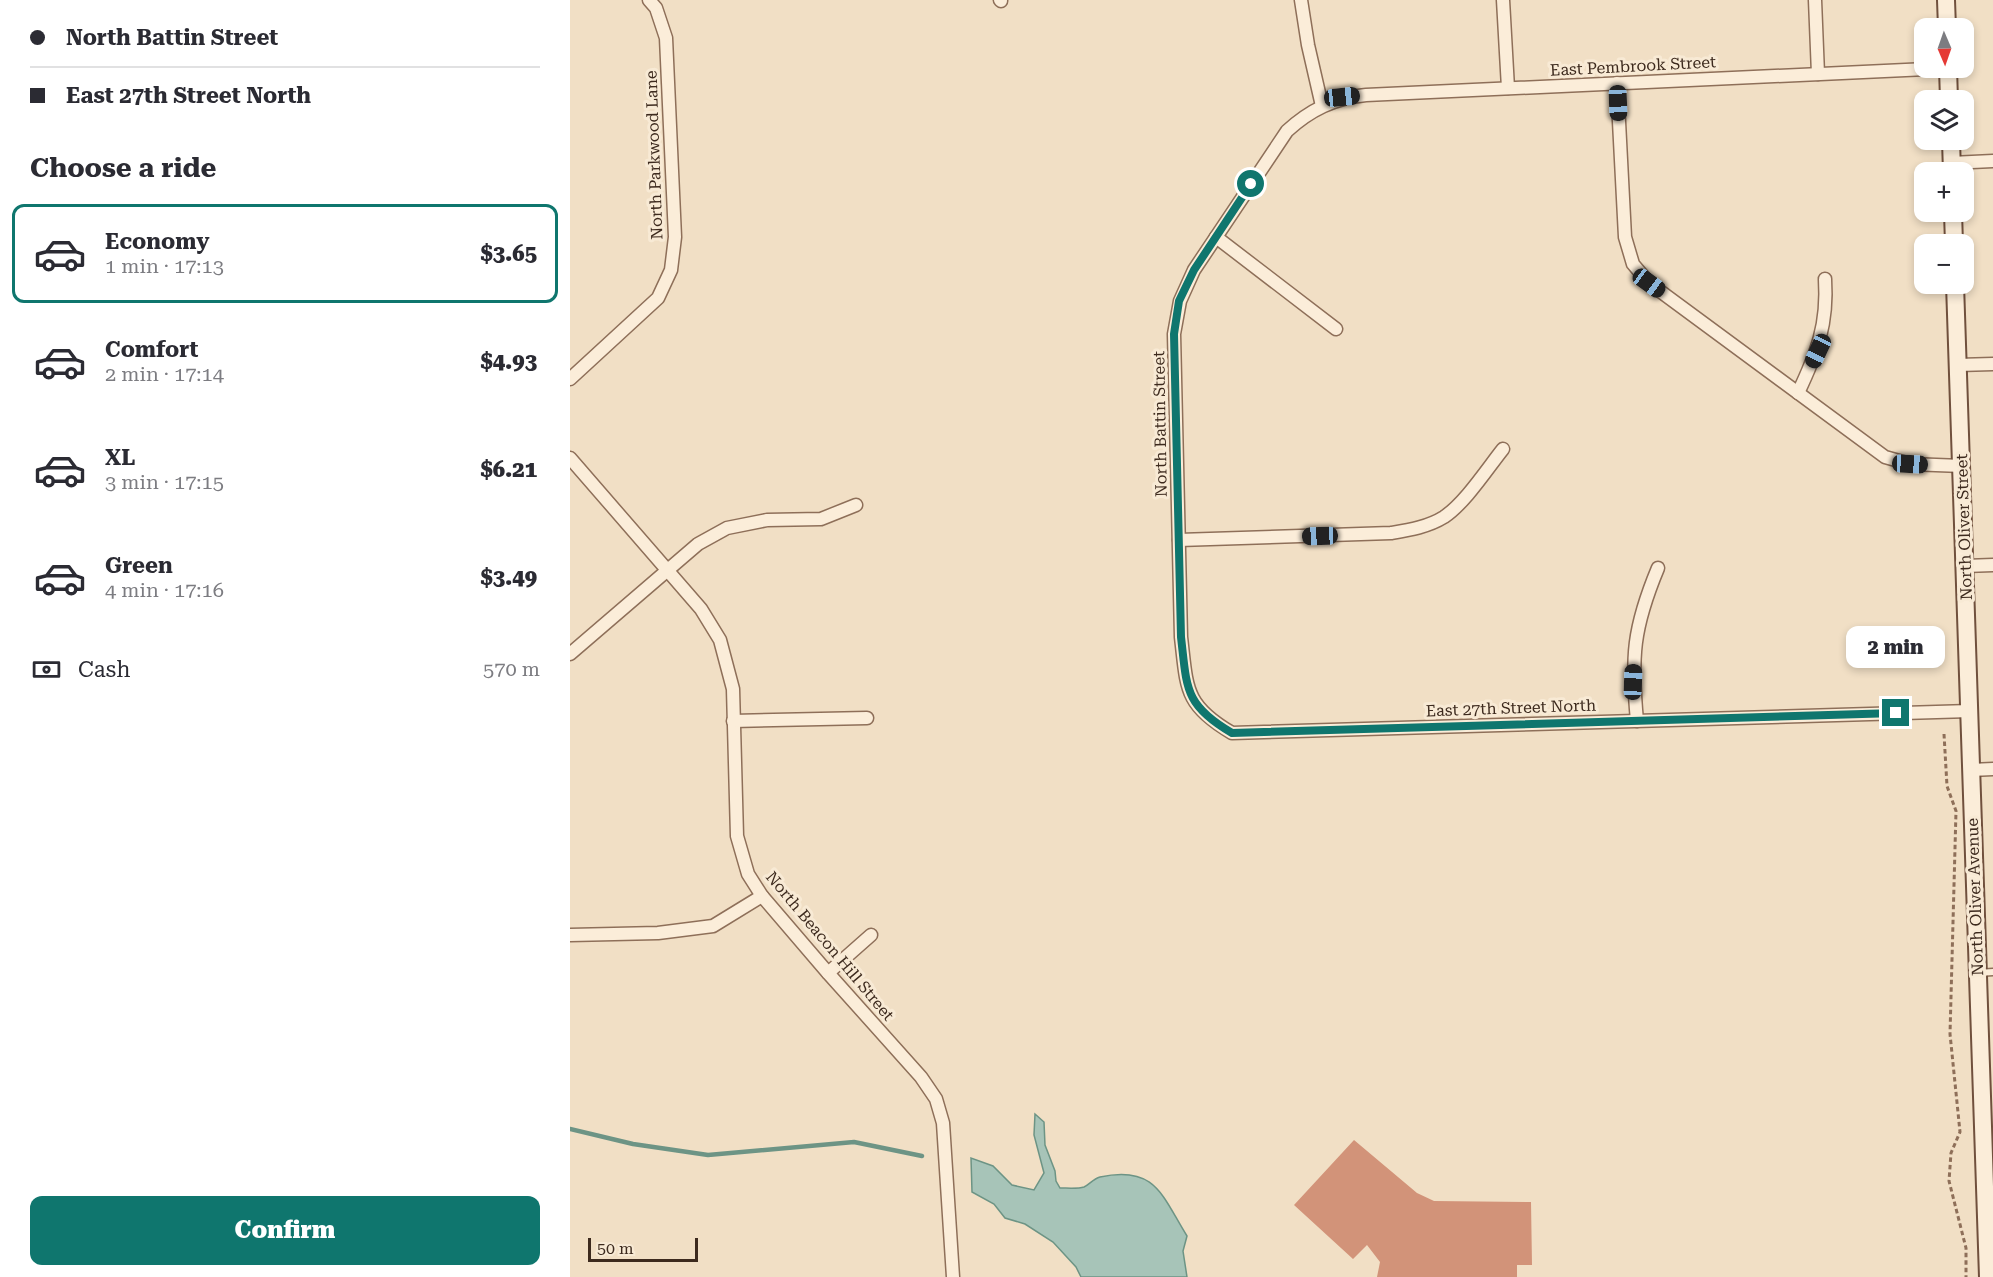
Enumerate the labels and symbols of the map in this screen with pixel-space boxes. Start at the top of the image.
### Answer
north arrow [1914,18,1974,78]
street label: East Pembrook Street [1550,52,1716,80]
street label: North Parkwood Lane [642,70,666,240]
car [1608,85,1628,121]
car [1323,86,1361,108]
route start [1237,170,1264,197]
car [1629,265,1669,301]
car [1802,331,1834,371]
street label: North Battin Street [1149,351,1171,497]
street label: North Oliver Street [1952,453,1976,601]
car [1892,454,1928,474]
car [1302,526,1338,546]
callout: 2 min [1846,626,1946,668]
car [1623,664,1643,700]
street label: East 27th Street North [1426,696,1596,720]
route end [1882,699,1909,726]
street label: North Oliver Avenue [1963,817,1987,976]
street label: North Beacon Hill Street [762,867,898,1025]
scale bar [588,1235,698,1262]

